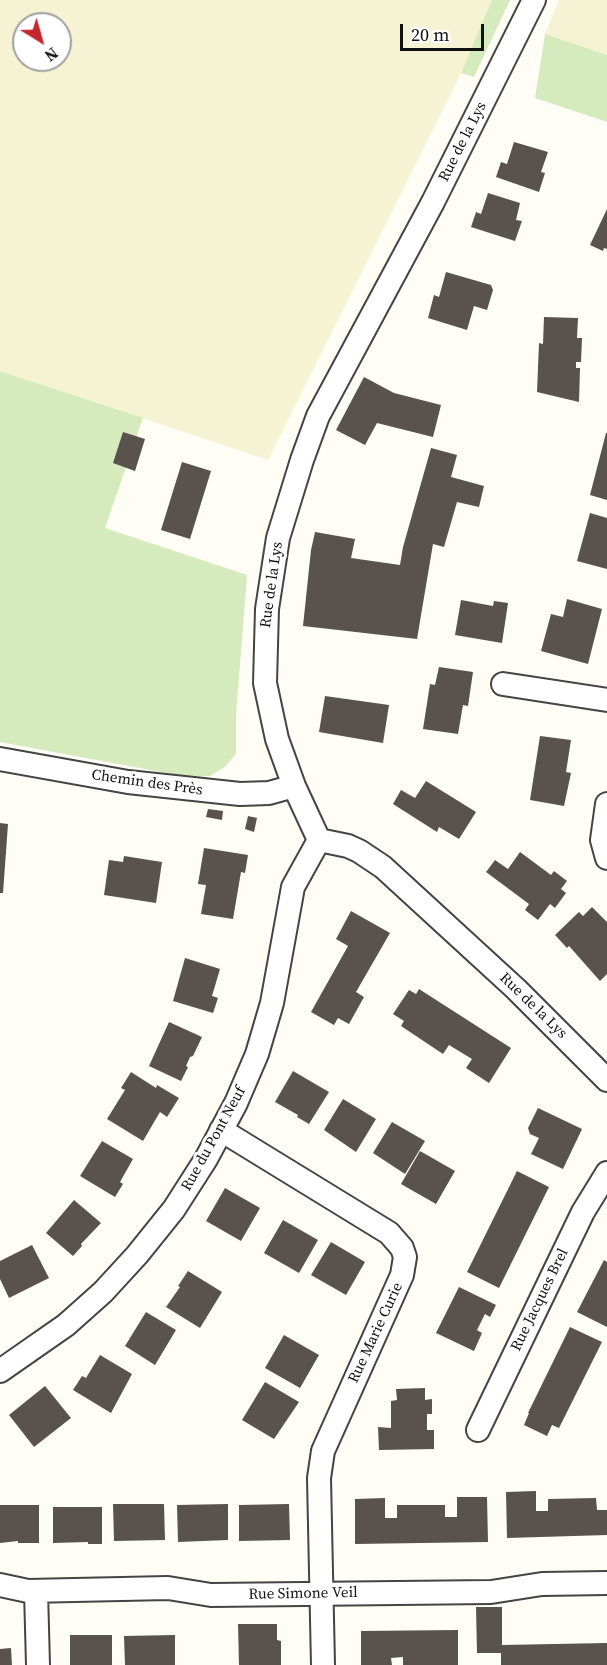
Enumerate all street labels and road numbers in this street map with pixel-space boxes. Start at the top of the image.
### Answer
street label: Rue de la Lys [435,99,491,185]
street label: Rue de la Lys [257,541,287,629]
street label: Chemin des Près [90,766,204,800]
street label: Rue de la Lys [495,969,571,1043]
street label: Rue du Pont Neuf [178,1084,250,1194]
street label: Rue Jacques Brel [507,1246,573,1354]
street label: Rue Marie Curie [345,1280,407,1386]
street label: Rue Simone Veil [248,1584,358,1604]

